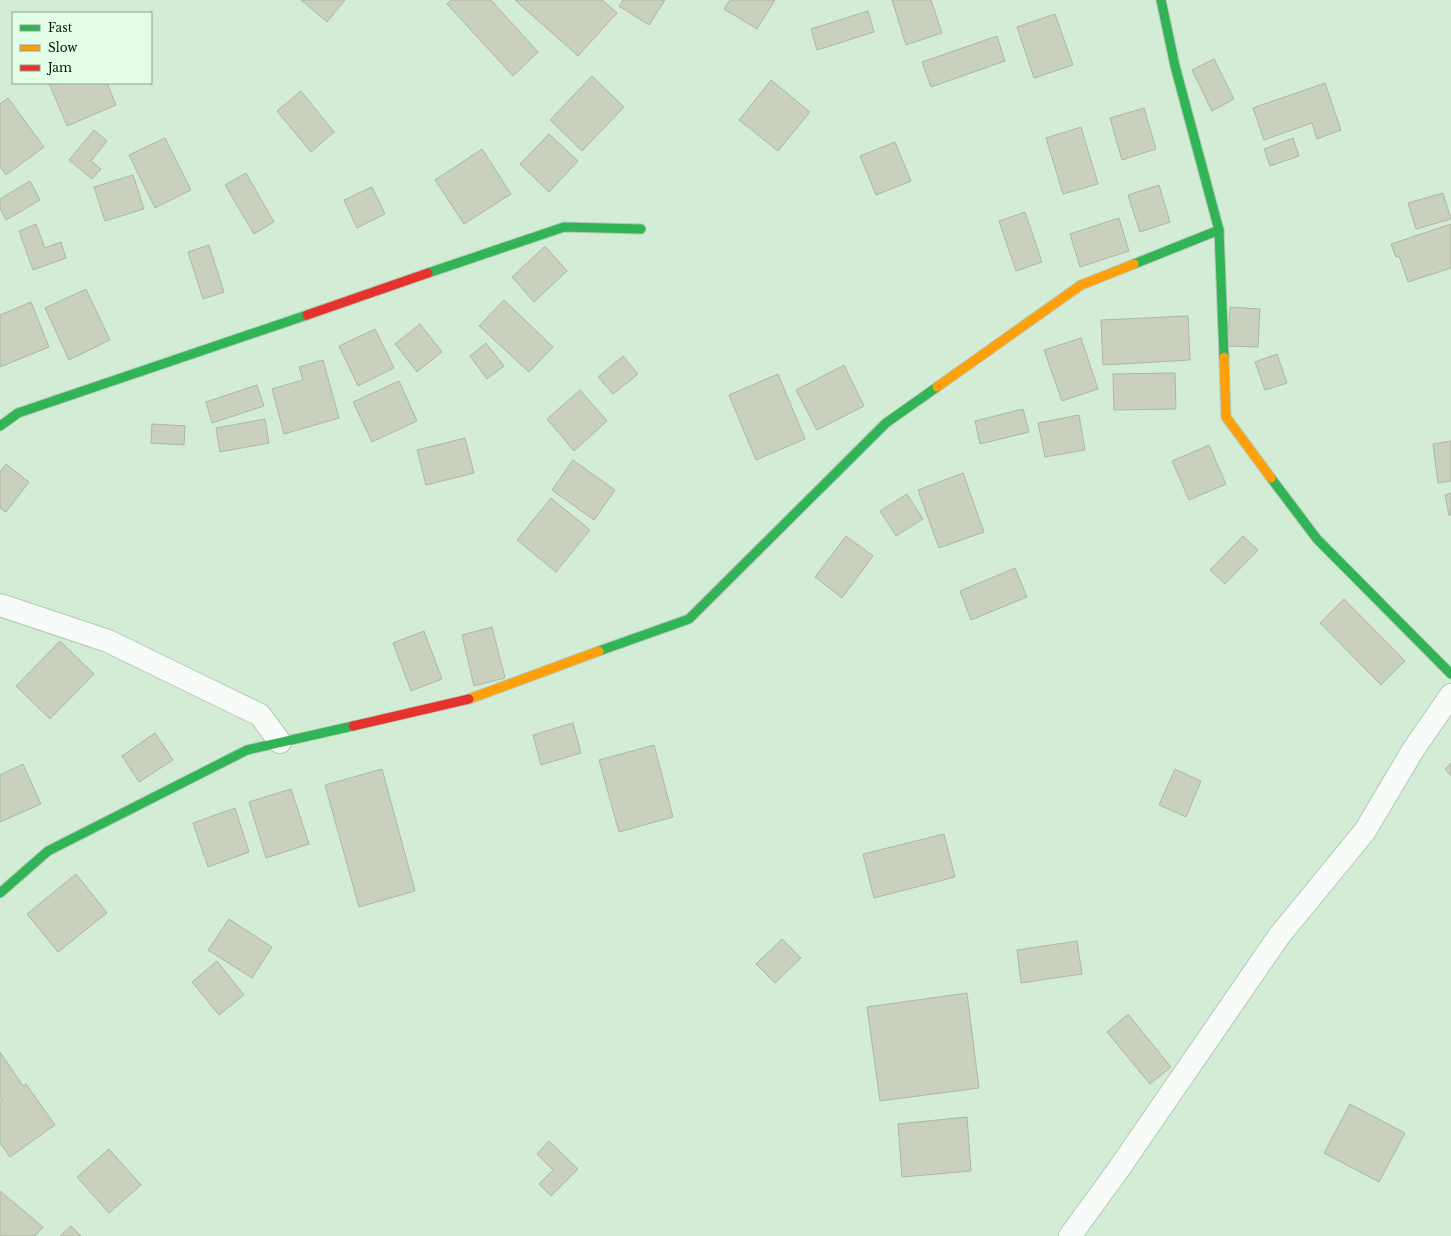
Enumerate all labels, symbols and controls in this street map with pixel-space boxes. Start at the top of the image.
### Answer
legend [12,12,152,84]
text: Fast [48,20,73,35]
text: Slow [48,40,78,55]
text: Jam [46,60,72,75]

